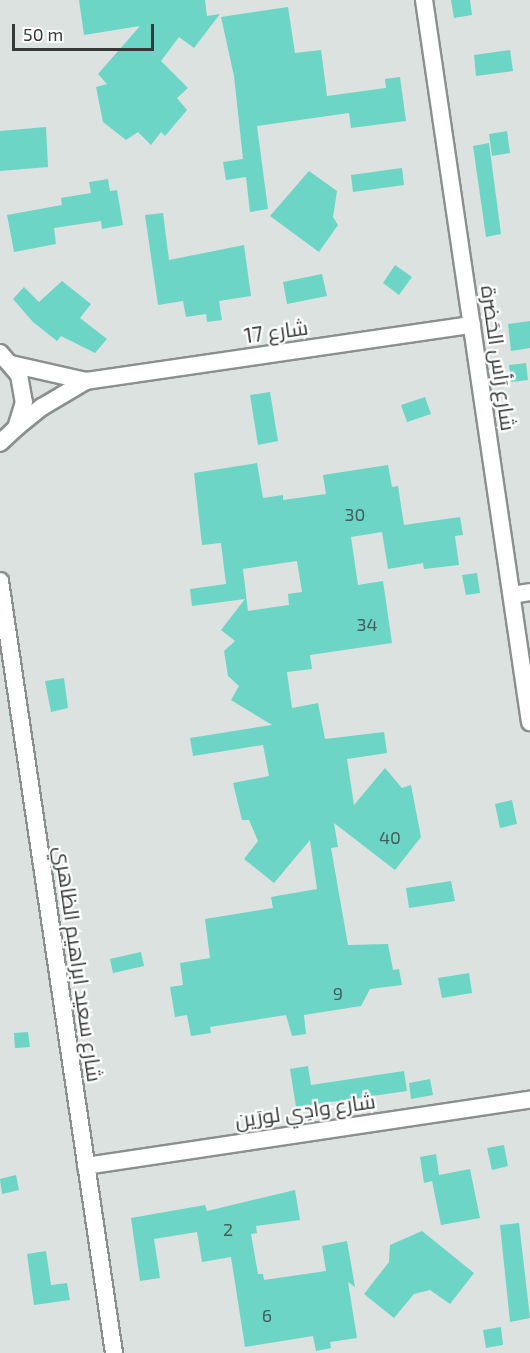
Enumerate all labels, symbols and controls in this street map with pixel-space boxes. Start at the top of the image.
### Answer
scale bar [15,12,158,50]
text: 50 m [23,23,63,45]
street label: شارع رَأس الحَضرة [476,284,522,432]
street label: شارع 17 [242,314,310,348]
house number: 30 [345,503,365,525]
house number: 34 [356,613,378,635]
house number: 40 [379,826,401,848]
street label: شارع سعيد ابراهيم الظاهري [50,844,108,1084]
house number: 9 [333,982,343,1004]
street label: شارع وادِي لورَين [233,1088,377,1132]
house number: 2 [223,1218,233,1240]
house number: 6 [262,1304,272,1326]

